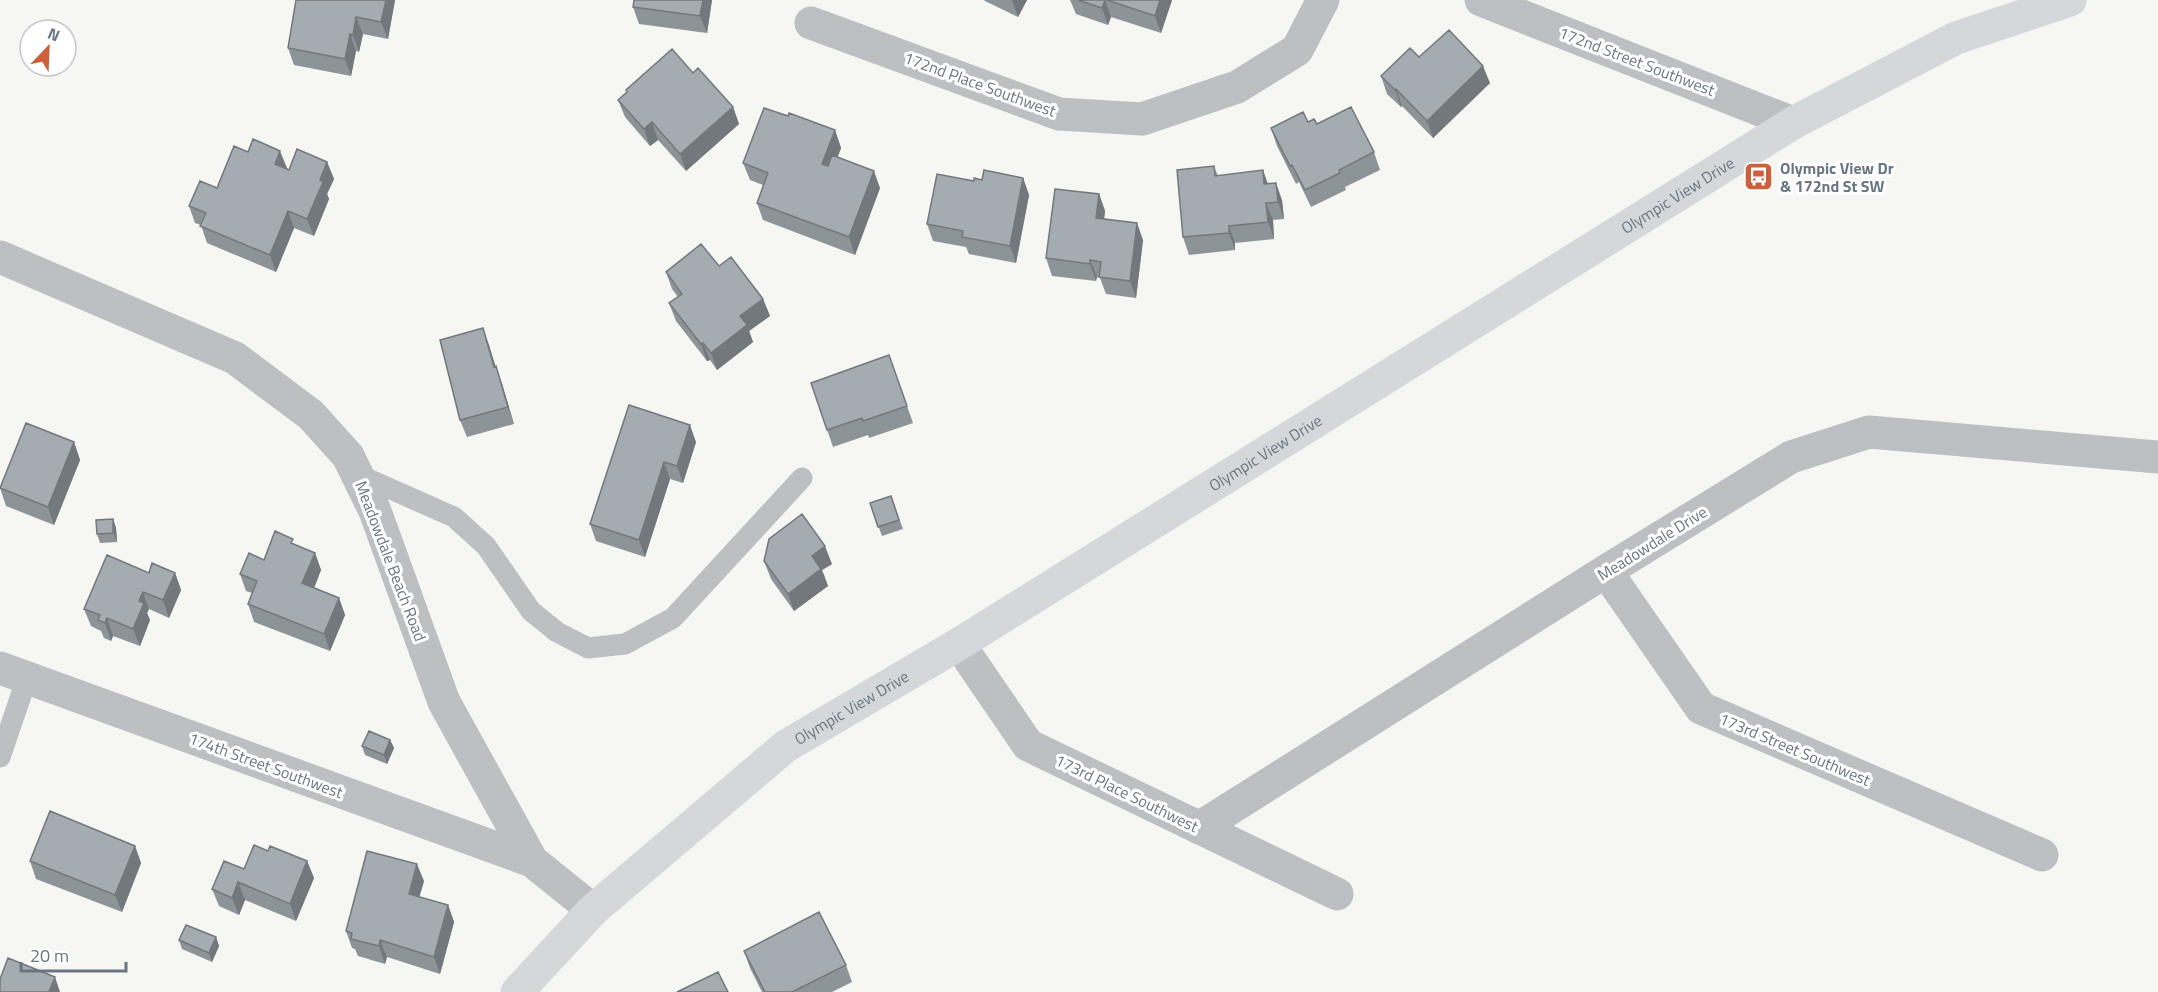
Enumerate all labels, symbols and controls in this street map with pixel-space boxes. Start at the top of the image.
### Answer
north arrow [18,18,78,78]
street label: 172nd Street Southwest [1556,20,1719,102]
text: N [44,21,64,47]
street label: 172nd Place Southwest [901,45,1060,123]
street label: Olympic View Drive [1616,151,1739,240]
place label: Olympic View Dr & 172nd St SW [1780,156,1894,198]
bus stop icon: Olympic View Dr & 172nd St SW [1743,161,1775,193]
street label: Olympic View Drive [1204,408,1327,497]
street label: Meadowdale Beach Road [349,477,433,645]
street label: Meadowdale Drive [1593,500,1711,586]
street label: Olympic View Drive [790,664,913,751]
street label: 173rd Street Southwest [1716,706,1875,792]
street label: 174th Street Southwest [186,726,347,804]
street label: 173rd Place Southwest [1051,748,1203,838]
scale bar [21,935,126,973]
text: 20 m [30,942,69,969]

